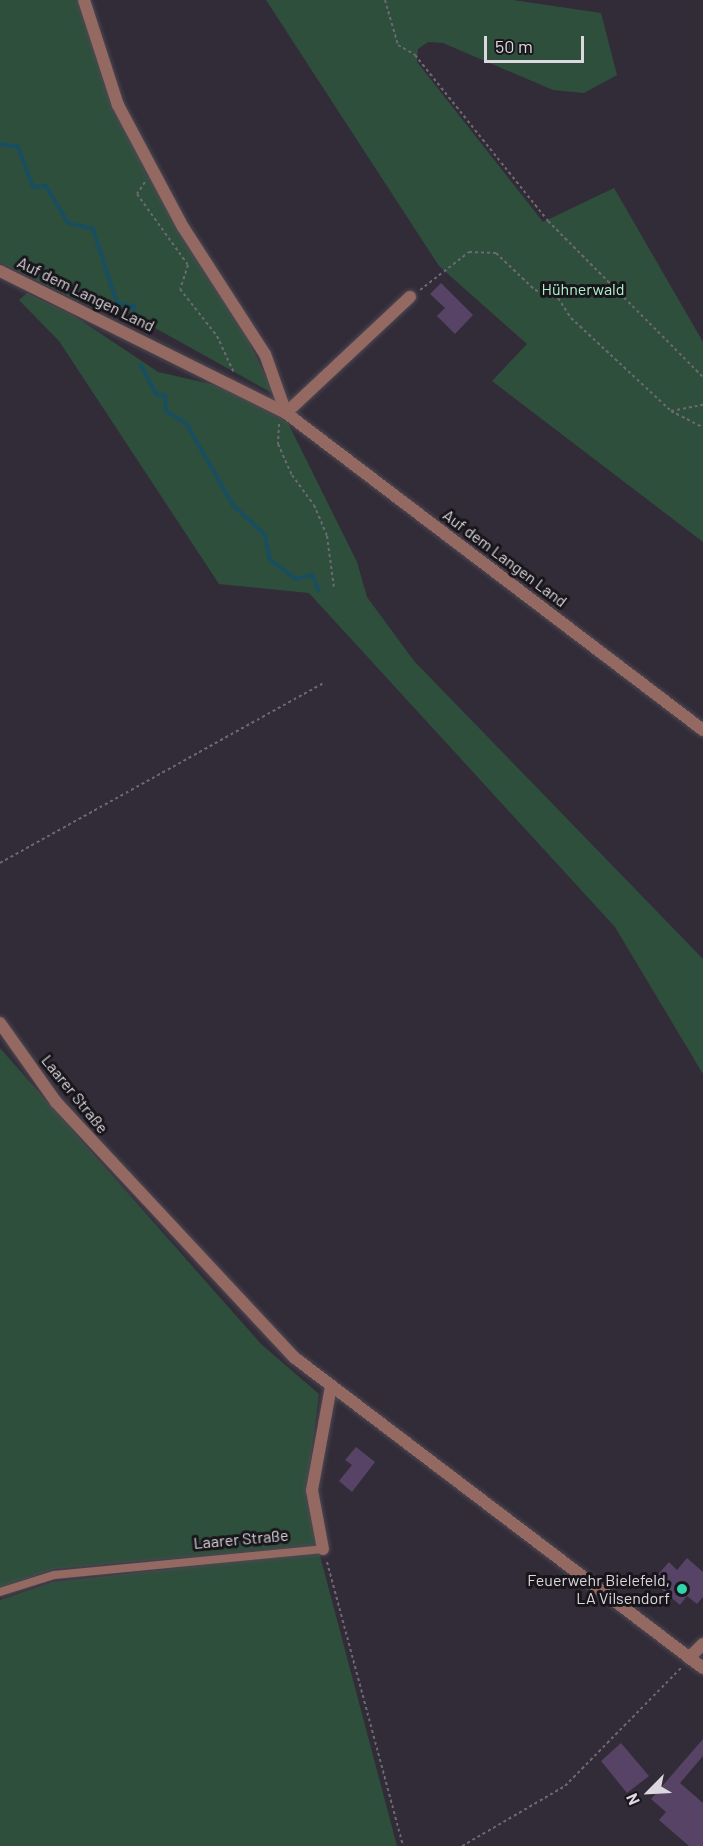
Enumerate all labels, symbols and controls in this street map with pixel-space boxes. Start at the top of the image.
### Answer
scale bar [487,24,588,62]
text: 50 m [495,35,533,57]
street label: Auf dem Langen Land [14,252,158,336]
park label: Hühnerwald [542,279,624,299]
street label: Auf dem Langen Land [439,505,571,611]
street label: Laarer Straße [38,1051,112,1137]
street label: Laarer Straße [193,1525,289,1553]
place label: Feuerwehr Bielefeld, LA Vilsendorf [527,1570,670,1608]
marker: Feuerwehr Bielefeld, LA Vilsendorf [675,1582,689,1596]
north arrow [619,1762,679,1822]
text: N [621,1791,643,1808]

